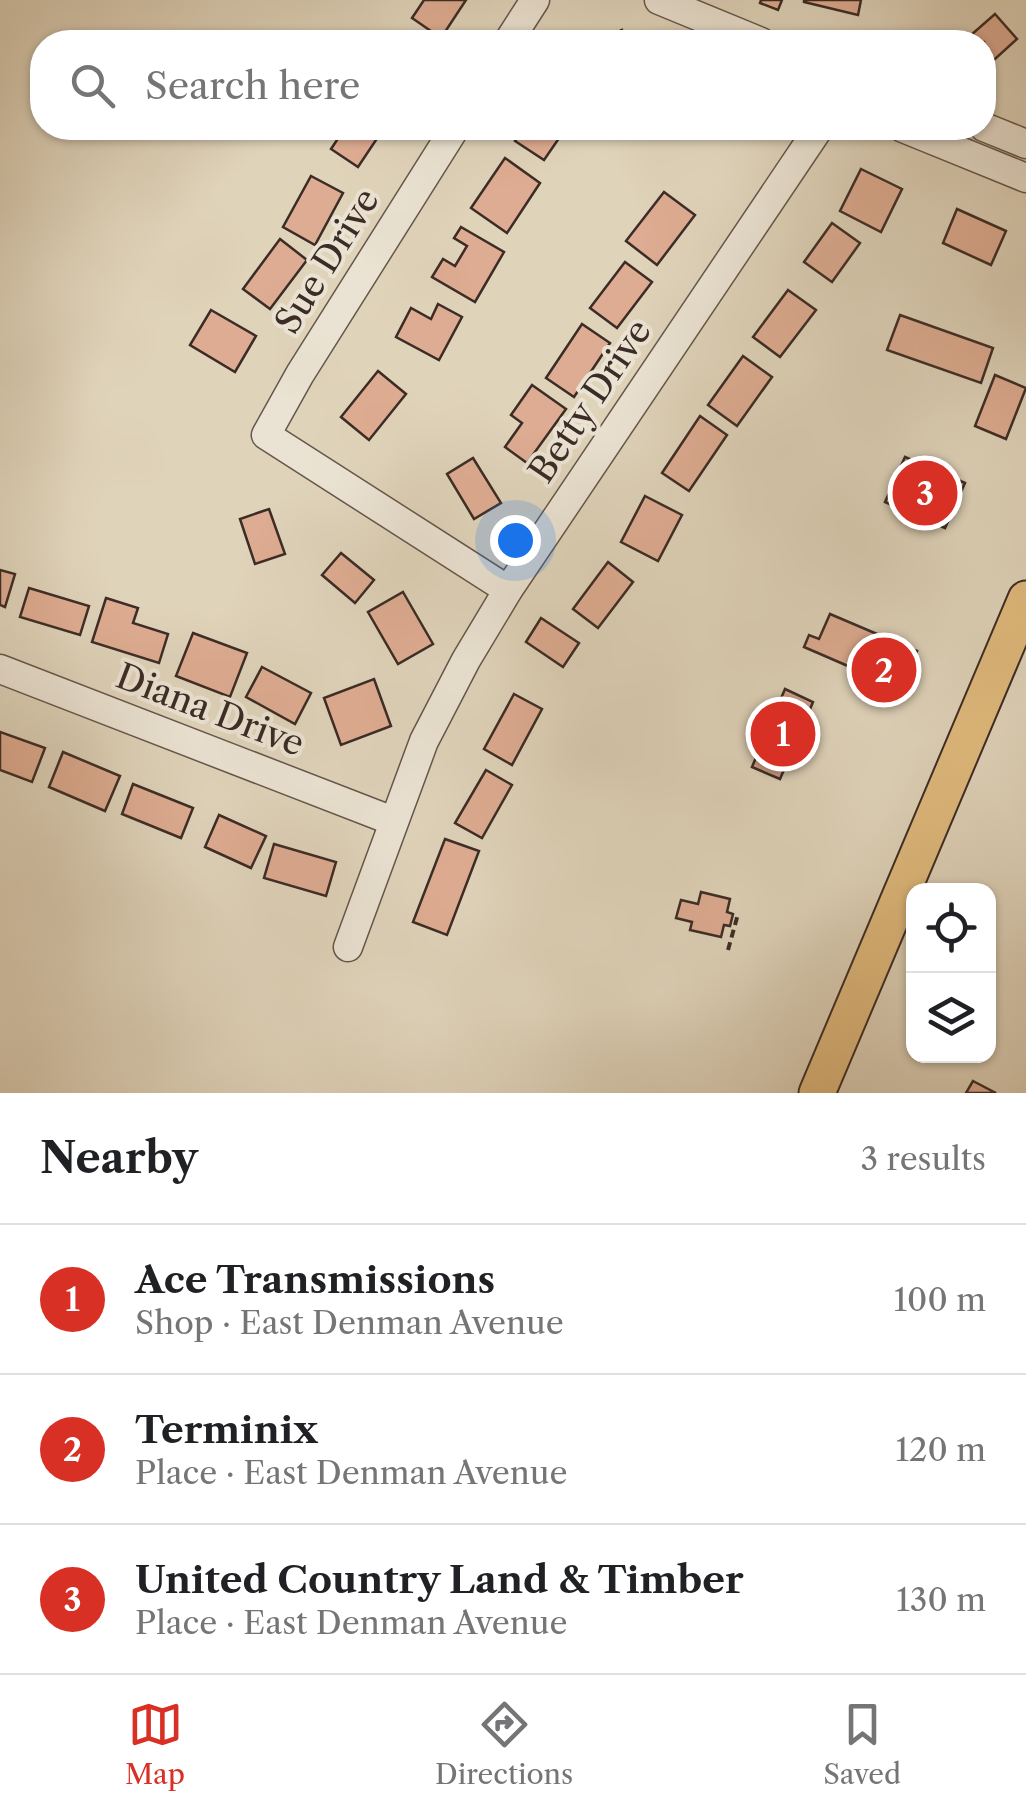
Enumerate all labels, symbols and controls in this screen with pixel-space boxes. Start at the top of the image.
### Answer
search box [30,30,996,140]
icon: search [65,58,120,113]
text: Search here [145,62,360,109]
street label: Sue Drive [265,180,388,341]
street label: Betty Drive [519,311,660,490]
pin: 3 [892,456,958,530]
your location [490,515,541,566]
pin: 2 [852,632,916,708]
street label: Diana Drive [110,654,310,765]
pin: 1 [750,696,816,772]
map controls [906,883,996,1063]
button: locate [906,883,996,973]
button: layers [906,973,996,1063]
text: Nearby [40,1132,198,1184]
text: 3 results [860,1139,986,1178]
text: Ace Transmissions [135,1256,495,1303]
text: 1 [65,1280,80,1319]
text: 100 m [894,1280,986,1319]
text: Shop · East Denman Avenue [135,1303,564,1342]
text: Terminix [135,1406,318,1453]
text: 2 [63,1430,82,1469]
text: 120 m [896,1430,986,1469]
text: Place · East Denman Avenue [135,1453,567,1492]
text: United Country Land & Timber [135,1556,744,1603]
text: 3 [63,1580,82,1619]
text: 130 m [896,1580,986,1619]
text: Place · East Denman Avenue [135,1603,567,1642]
tab: Map [125,1697,185,1791]
tab: Directions [435,1697,573,1791]
tab: Saved [823,1697,901,1791]

